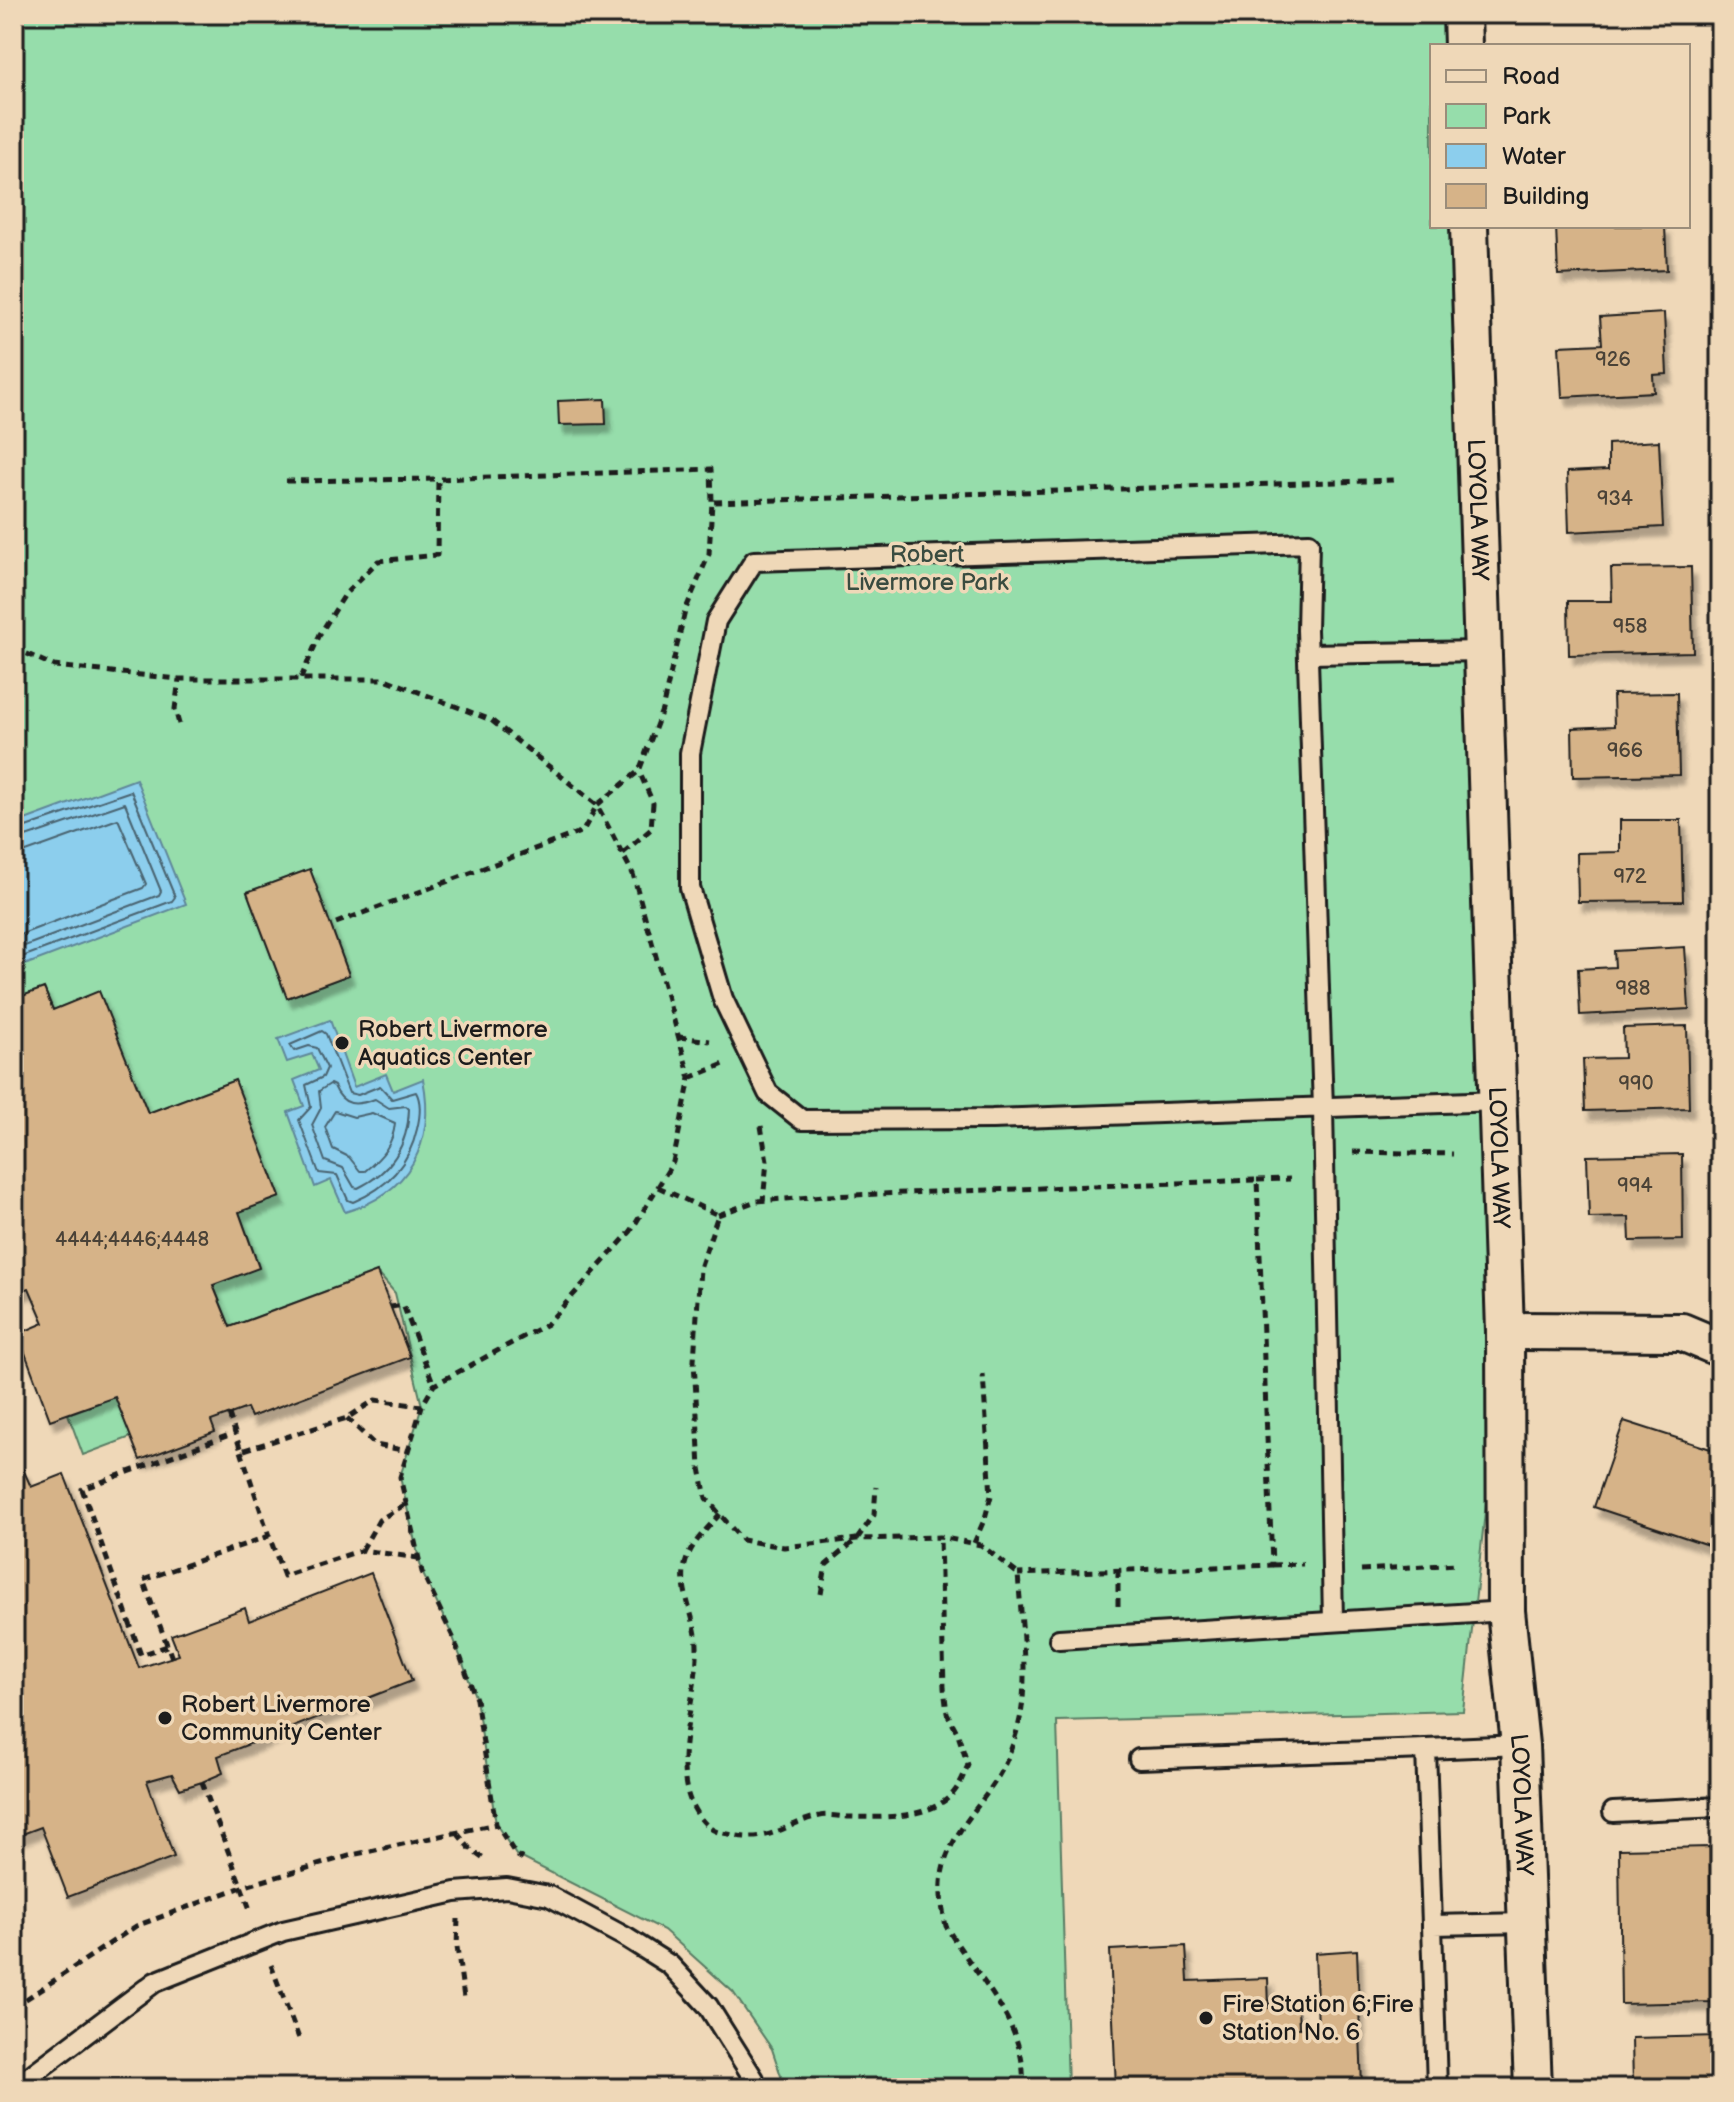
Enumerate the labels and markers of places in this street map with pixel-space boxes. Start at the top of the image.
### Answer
place label: Robert Livermore Aquatics Center [358,1015,548,1072]
marker: Robert Livermore Aquatics Center [333,1034,351,1052]
place label: Robert Livermore Community Center [181,1690,382,1747]
marker: Robert Livermore Community Center [156,1709,174,1727]
place label: Fire Station 6;Fire Station No. 6 [1222,1990,1414,2047]
marker: Fire Station 6;Fire Station No. 6 [1197,2009,1215,2027]

